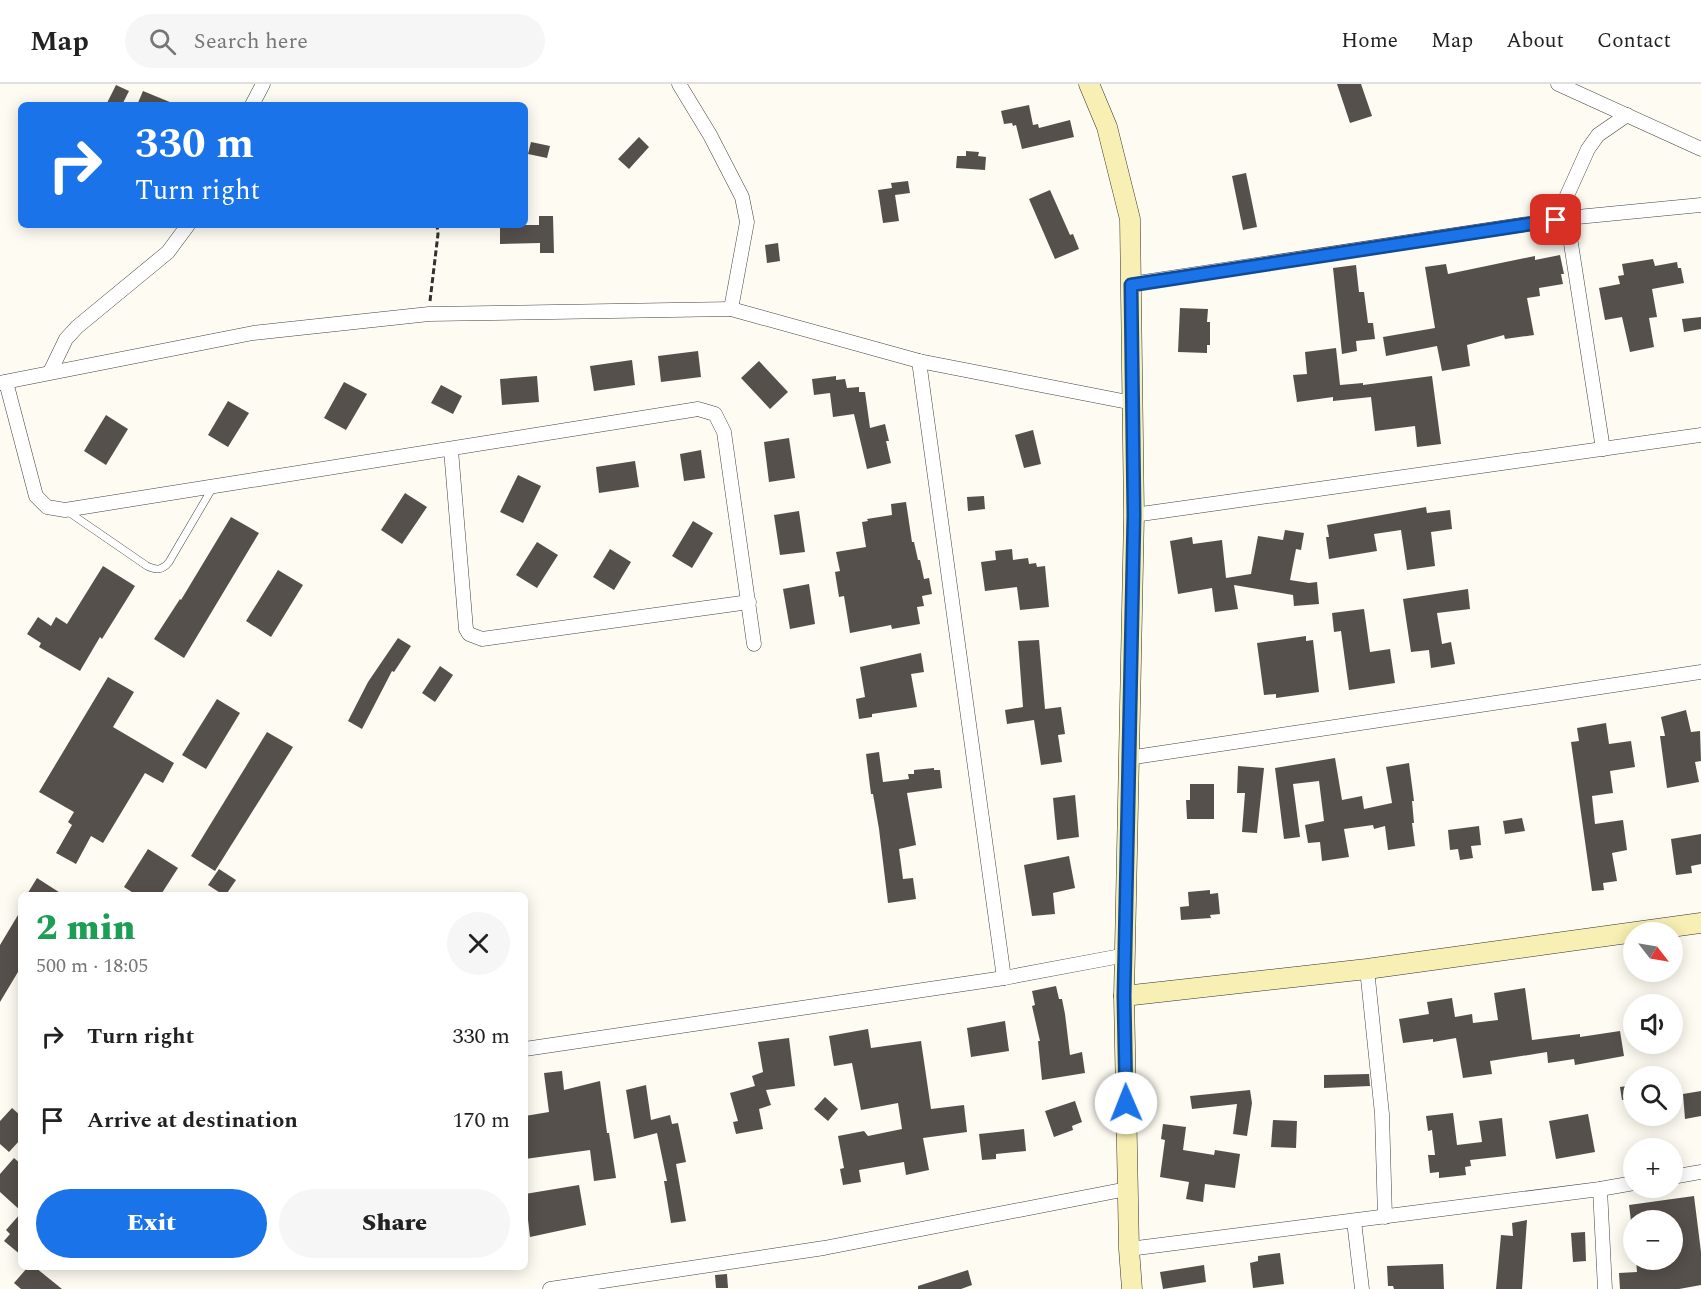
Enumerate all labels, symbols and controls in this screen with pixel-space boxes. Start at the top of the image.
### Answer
search box [125,14,545,68]
text: Map [30,20,89,63]
icon: search [146,25,179,58]
text: Search here [194,25,308,58]
text: Home [1341,25,1398,57]
text: Map [1431,25,1473,57]
text: About [1506,25,1564,57]
text: Contact [1597,25,1671,57]
text: 330 m [135,113,254,176]
icon: right [36,126,114,204]
text: Turn right [135,170,260,212]
pin [1530,194,1581,245]
icon: arrive [1539,203,1572,236]
text: 2 min [36,901,136,956]
button: close [447,912,510,975]
north arrow [1623,922,1683,982]
map controls [1623,922,1683,1270]
text: 500 m · 18:05 [36,951,148,981]
button: sound [1623,994,1683,1054]
icon: right [36,1020,69,1053]
text: Turn right [87,1020,194,1053]
text: 330 m [453,1020,510,1053]
button: search [1623,1066,1683,1126]
position arrow [1094,1071,1158,1135]
icon: arrive [36,1104,69,1137]
text: Arrive at destination [87,1104,298,1137]
text: 170 m [453,1104,510,1137]
button: + [1623,1138,1683,1198]
button: Exit [36,1189,267,1258]
button: Share [279,1189,510,1258]
button: − [1623,1210,1683,1270]

